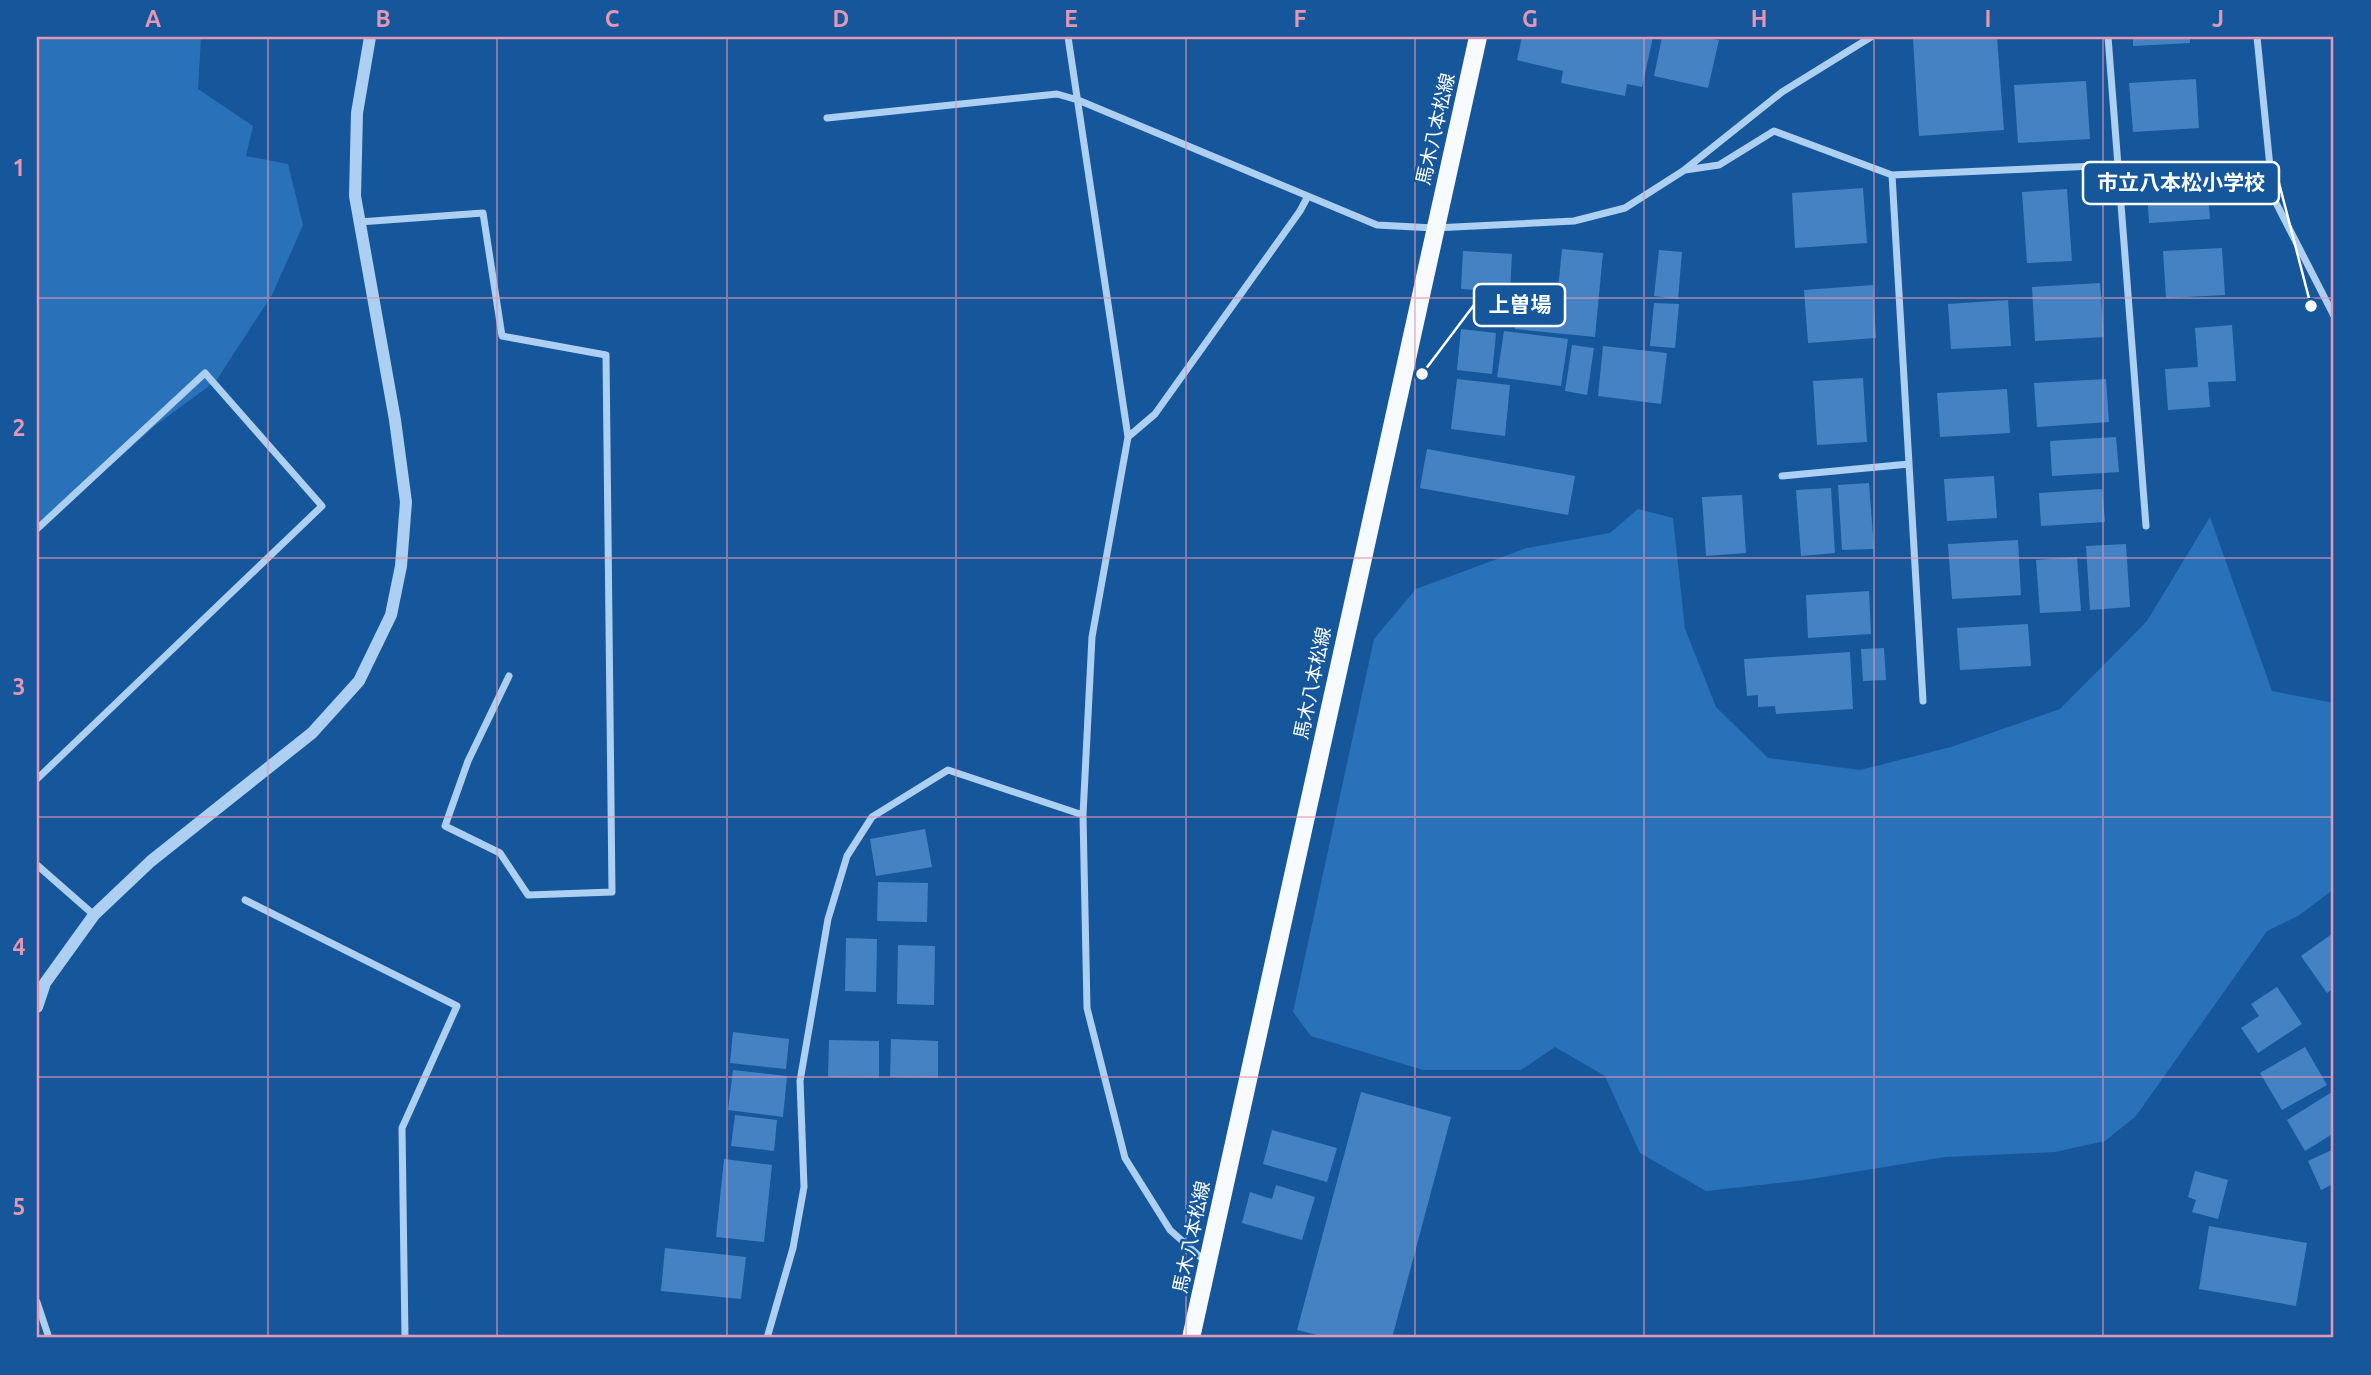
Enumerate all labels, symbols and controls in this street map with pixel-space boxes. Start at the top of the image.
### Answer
text: A [145,6,161,31]
text: B [375,6,391,31]
text: C [605,6,620,31]
text: D [833,6,849,31]
text: E [1064,6,1078,31]
text: F [1294,6,1307,31]
text: G [1522,6,1538,31]
text: H [1751,6,1767,31]
text: I [1985,6,1991,31]
text: J [2212,6,2224,31]
street label: 馬木八本松線 [1411,71,1459,187]
text: 1 [13,155,25,180]
callout: 市立八本松小学校 [2083,162,2279,204]
text: 市立八本松小学校 [2097,170,2265,194]
callout: 上曽場 [1474,284,1565,326]
text: 上曽場 [1489,292,1552,316]
text: 2 [13,415,25,440]
street label: 馬木八本松線 [1289,625,1335,741]
text: 3 [13,674,25,699]
text: 4 [13,934,26,959]
street label: 馬木八本松線 [1168,1179,1214,1295]
text: 5 [13,1194,25,1219]

